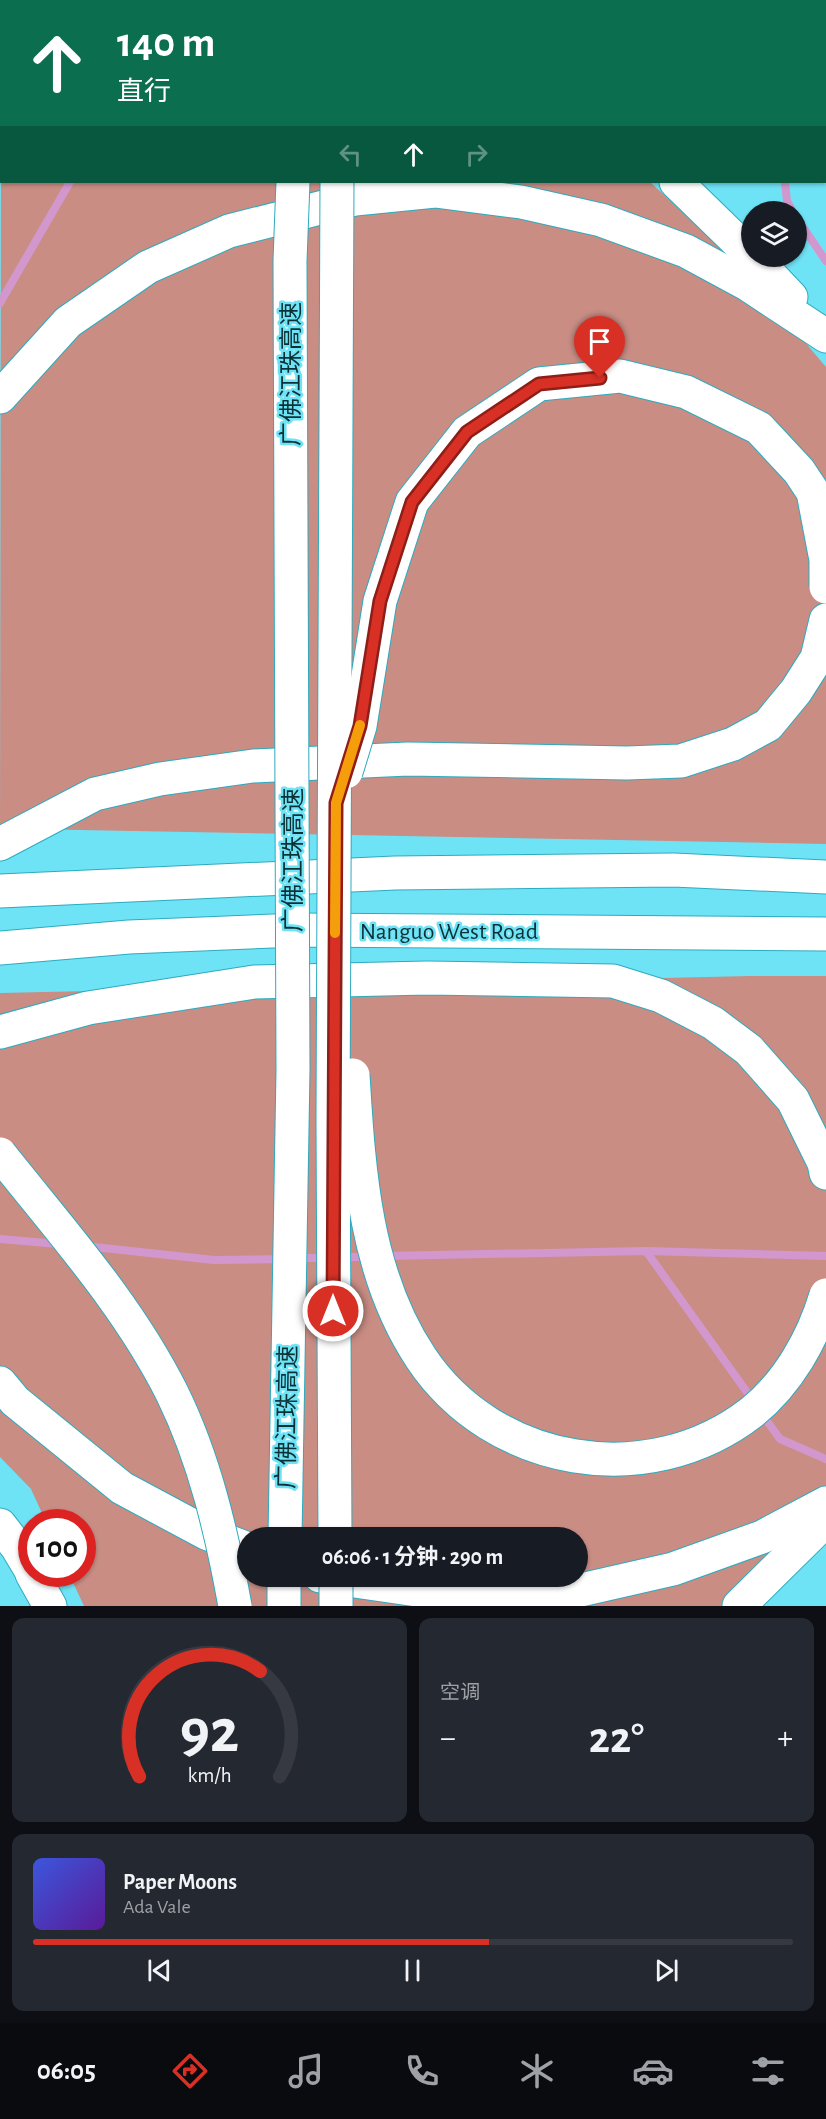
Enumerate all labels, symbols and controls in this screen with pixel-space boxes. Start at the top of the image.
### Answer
text: 140 m [117,22,215,64]
icon: ahead [18,24,96,102]
text: 直行 [117,78,171,105]
icon: left [334,138,367,171]
icon: ahead [397,138,430,171]
icon: right [460,138,493,171]
map controls [741,201,807,267]
button: layers [741,201,807,267]
street label: 广佛江珠高速 [278,302,304,446]
pin [574,316,625,378]
icon: arrive [583,325,616,358]
street label: 广佛江珠高速 [280,788,306,932]
street label: Nanguo West Road [360,920,538,944]
position arrow [301,1279,365,1343]
street label: 广佛江珠高速 [273,1345,301,1489]
speed limit sign: 100 [18,1509,96,1587]
text: 06:06 · 1 分钟 · 290 m [322,1546,503,1568]
text: 空调 [440,1683,480,1703]
text: 92 [180,1701,239,1763]
text: 22° [589,1716,644,1761]
text: − [440,1722,456,1755]
text: + [777,1722,793,1755]
text: km/h [187,1765,232,1786]
text: Paper Moons [123,1871,237,1893]
text: Ada Vale [123,1897,191,1917]
icon: previous [143,1954,176,1987]
icon: pause [396,1954,429,1987]
icon: next [650,1954,683,1987]
icon: directions [169,2050,211,2092]
icon: music [285,2050,327,2092]
icon: phone [401,2050,443,2092]
icon: climate [516,2050,558,2092]
icon: car [632,2050,674,2092]
icon: filters [747,2050,789,2092]
text: 06:05 [37,2057,96,2084]

